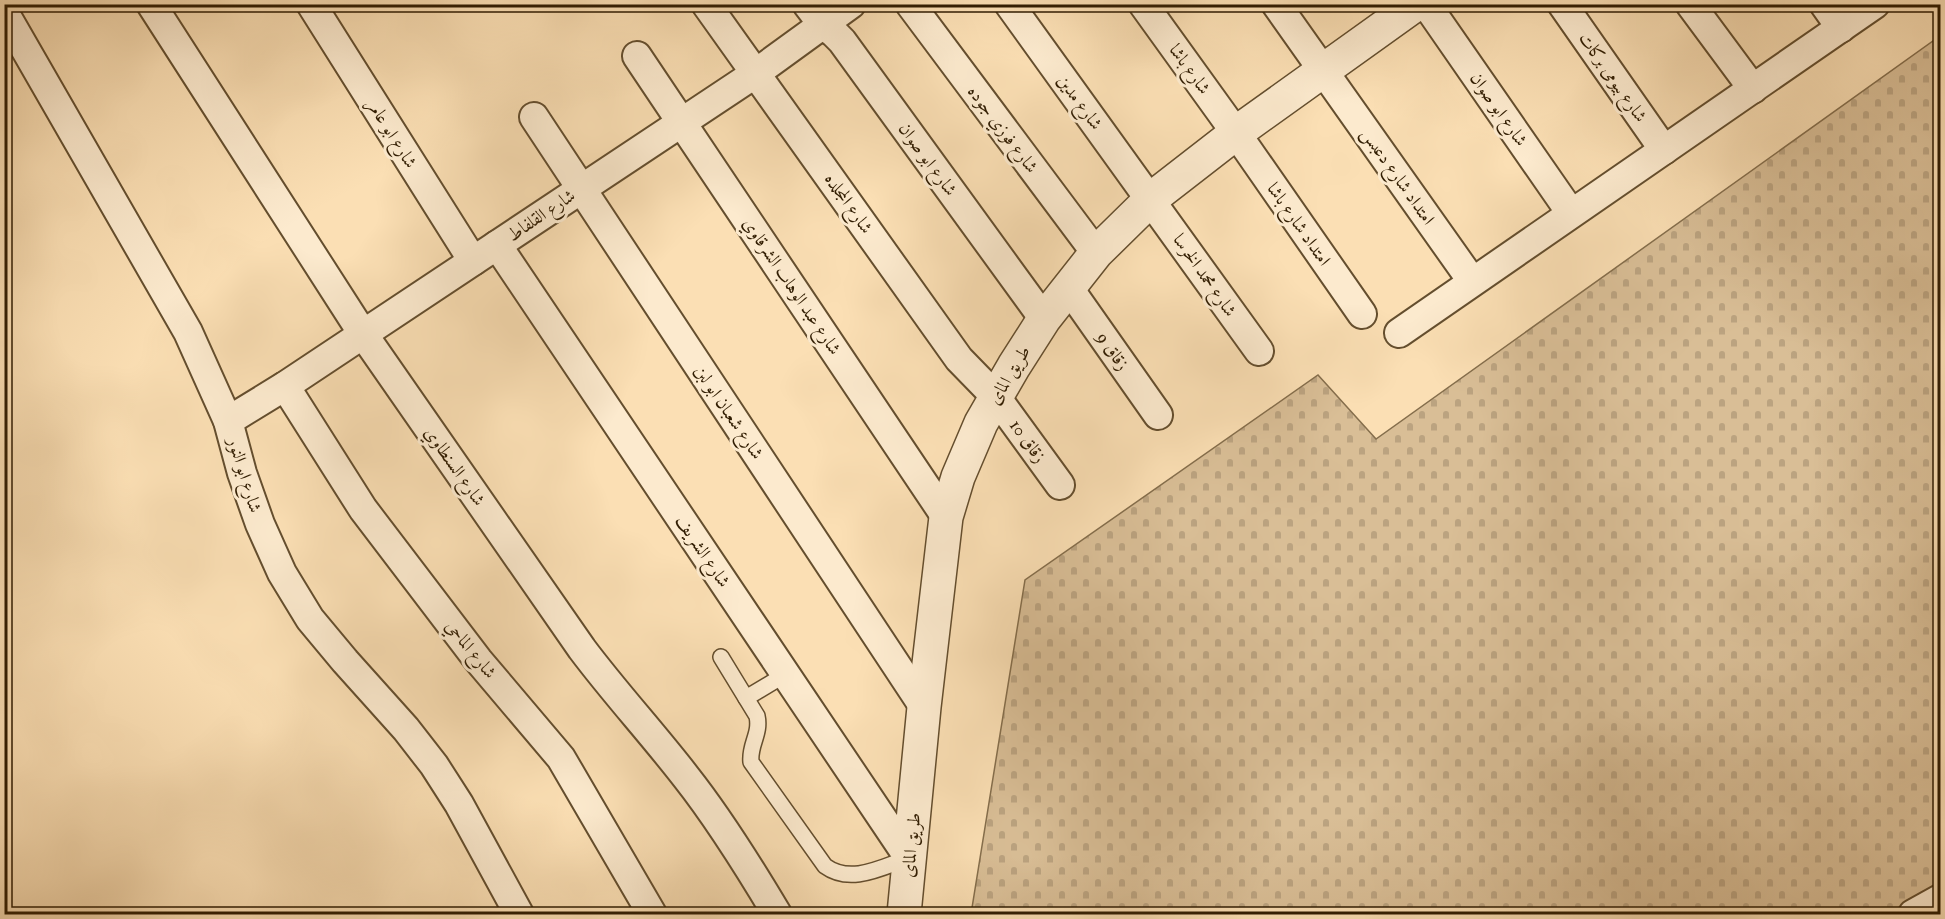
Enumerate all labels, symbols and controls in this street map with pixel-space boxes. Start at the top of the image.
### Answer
street label: شارع بيومى بركات [1571,28,1652,128]
street label: شارع باشا [1161,40,1216,101]
street label: شارع ابو صوان [1462,68,1532,153]
street label: شارع مدين [1049,70,1107,136]
street label: شارع فوزي جوده [960,81,1043,180]
street label: شارع ابو عامر [359,94,422,174]
street label: شارع ابو صوان [891,118,962,202]
street label: امتداد شارع دعبس [1353,123,1440,231]
street label: شارع المجلده [817,168,878,240]
street label: امتداد شارع باشا [1259,178,1336,272]
street label: شارع القلفاط [503,184,582,249]
street label: شارع عبد الوهاب الشرقاوي [735,213,846,361]
street label: شارع محمد الخرسا [1165,229,1242,323]
street label: زقاق 9 [1090,326,1134,375]
street label: طريق الماى [983,342,1036,409]
street label: شارع شعبان ابو لبن [686,361,768,465]
street label: زقاق 10 [1004,415,1051,468]
street label: شارع السنطاوي [416,422,490,512]
street label: شارع ابو النور [219,433,267,516]
street label: شارع الشريف [667,511,735,594]
street label: شارع الماحي [438,615,501,685]
street label: طريق الماى [897,812,926,879]

